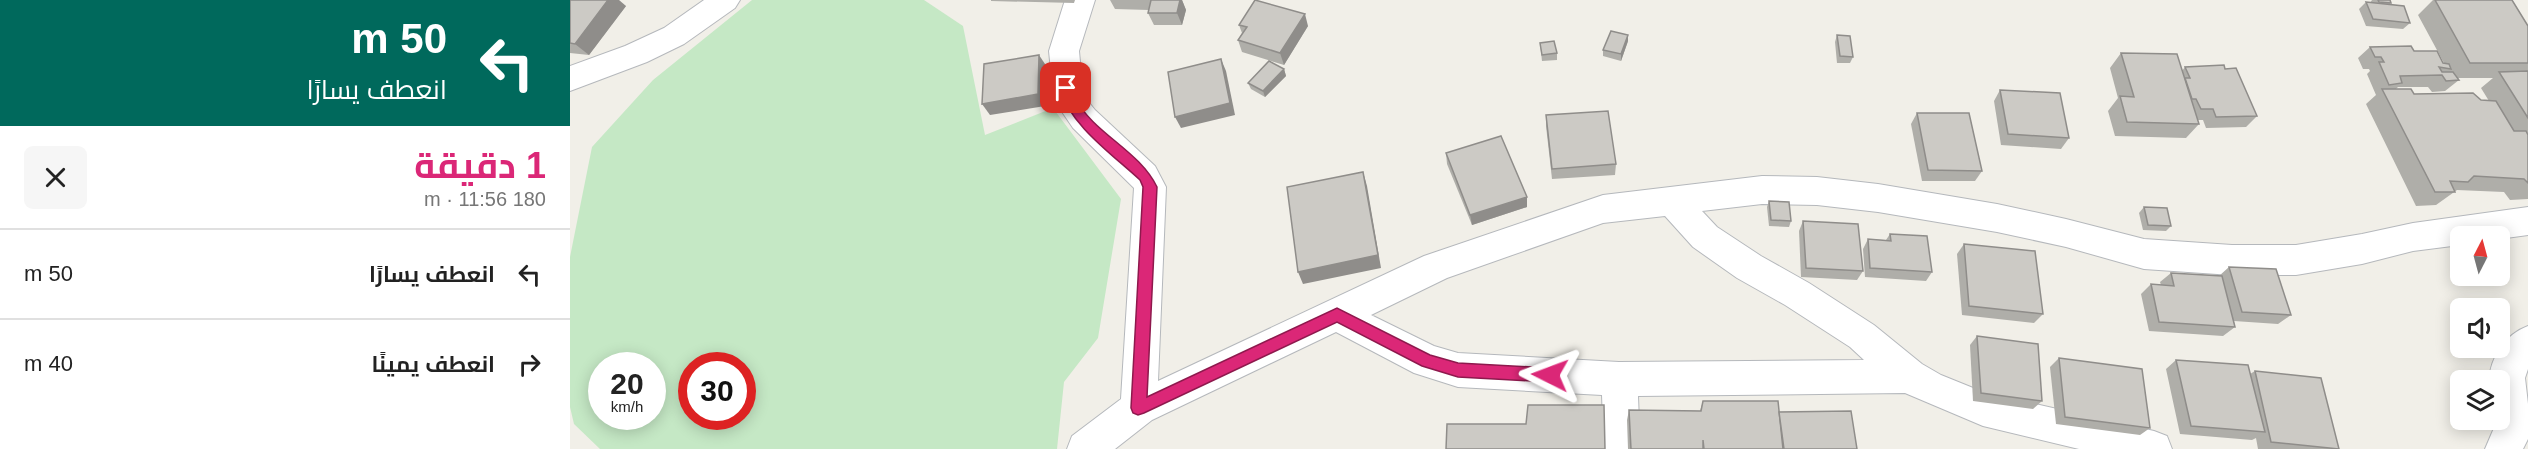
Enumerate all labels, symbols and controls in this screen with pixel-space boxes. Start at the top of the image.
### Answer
text: 50 m [351,15,447,62]
icon: left [468,24,546,102]
pin [1040,62,1091,113]
icon: arrive [1049,71,1082,104]
text: انعطف يسارًا [306,75,447,105]
text: 1 دقيقة [414,145,546,186]
button: close [24,146,87,209]
text: 180 m · 11:56 [424,188,546,210]
north arrow [2450,226,2510,286]
map controls [2450,226,2510,430]
icon: left [513,258,546,291]
text: 50 m [24,261,73,286]
text: انعطف يسارًا [369,262,495,287]
button: sound [2450,298,2510,358]
position arrow [1518,343,1582,407]
icon: right [513,348,546,381]
text: 40 m [24,351,73,376]
text: انعطف يمينًا [372,352,495,377]
speed limit sign: 30 [678,352,756,430]
text: 20 [610,367,644,400]
button: layers [2450,370,2510,430]
text: km/h [611,398,643,415]

